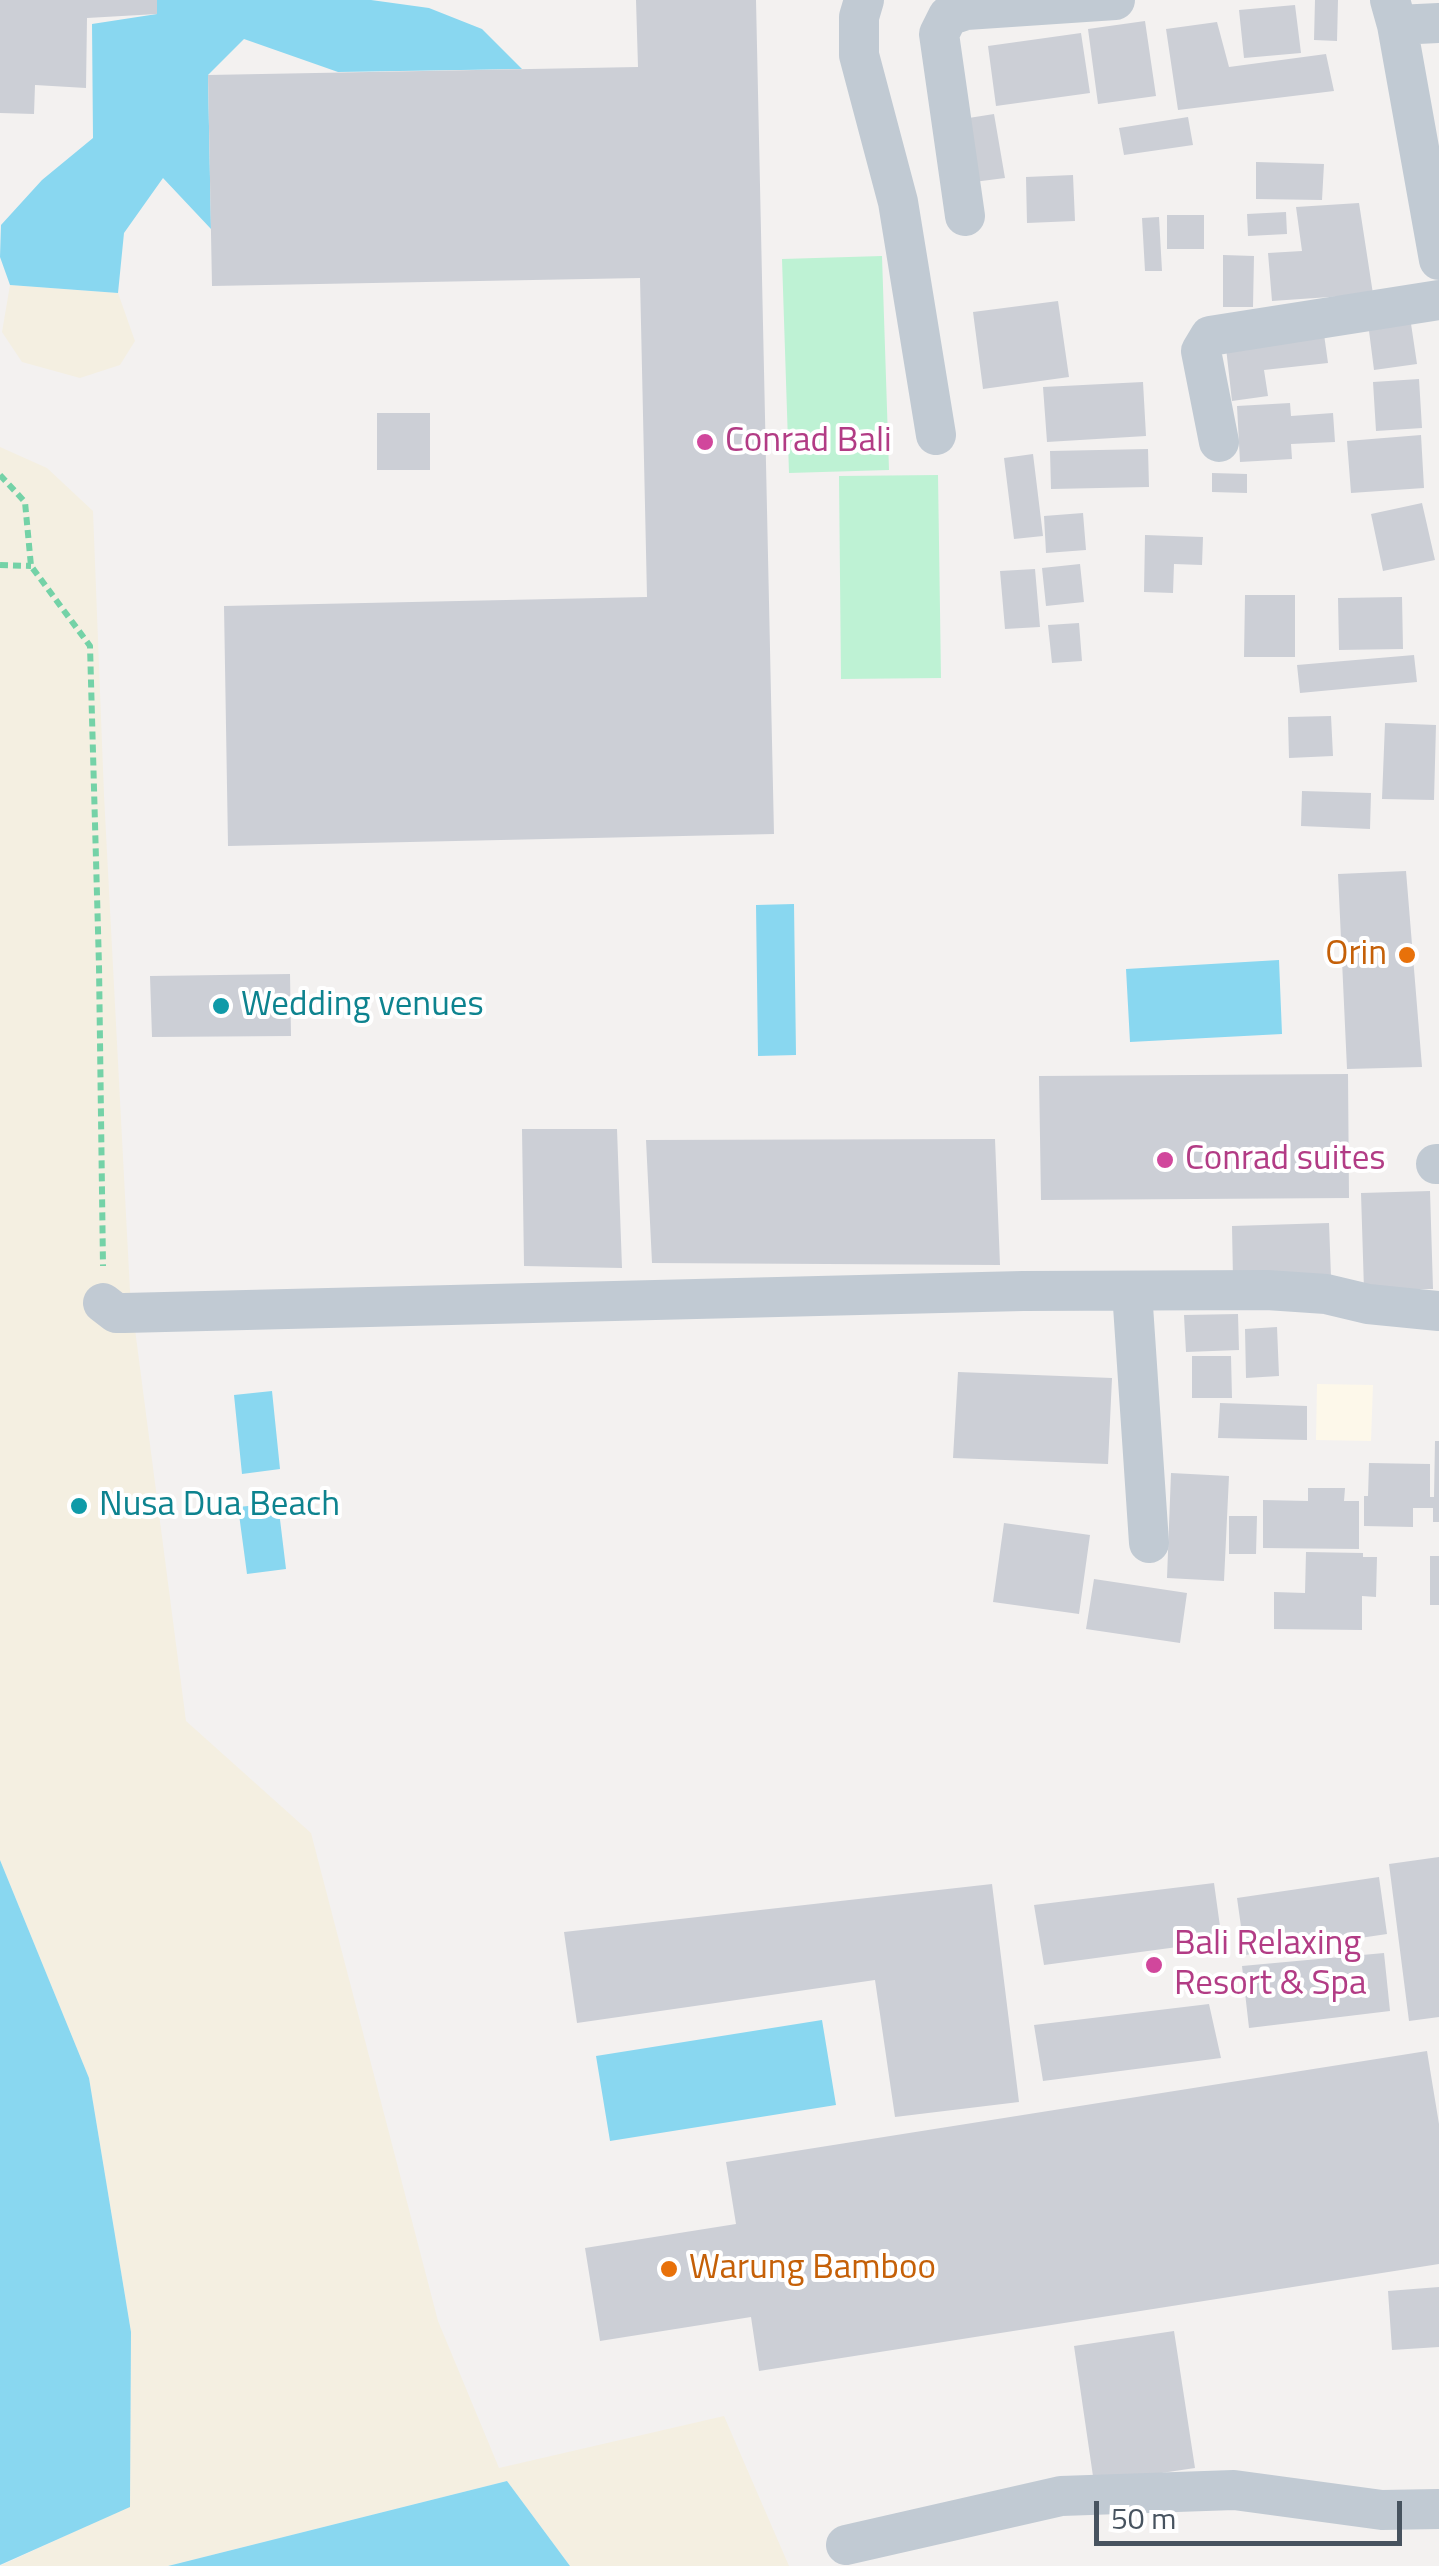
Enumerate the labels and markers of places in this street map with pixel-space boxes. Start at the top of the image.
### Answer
place label: Conrad Bali [725,421,892,463]
marker: Conrad Bali [694,431,716,453]
place label: Orin [1325,934,1387,976]
marker: Orin [1396,944,1418,966]
place label: Wedding venues [241,985,484,1027]
marker: Wedding venues [210,995,232,1017]
place label: Conrad suites [1185,1139,1386,1181]
marker: Conrad suites [1154,1149,1176,1171]
place label: Nusa Dua Beach [99,1485,340,1527]
marker: Nusa Dua Beach [68,1495,90,1517]
place label: Bali Relaxing Resort & Spa [1174,1924,1366,2006]
marker: Bali Relaxing Resort & Spa [1143,1954,1165,1976]
place label: Warung Bamboo [689,2248,936,2290]
marker: Warung Bamboo [658,2258,680,2280]

